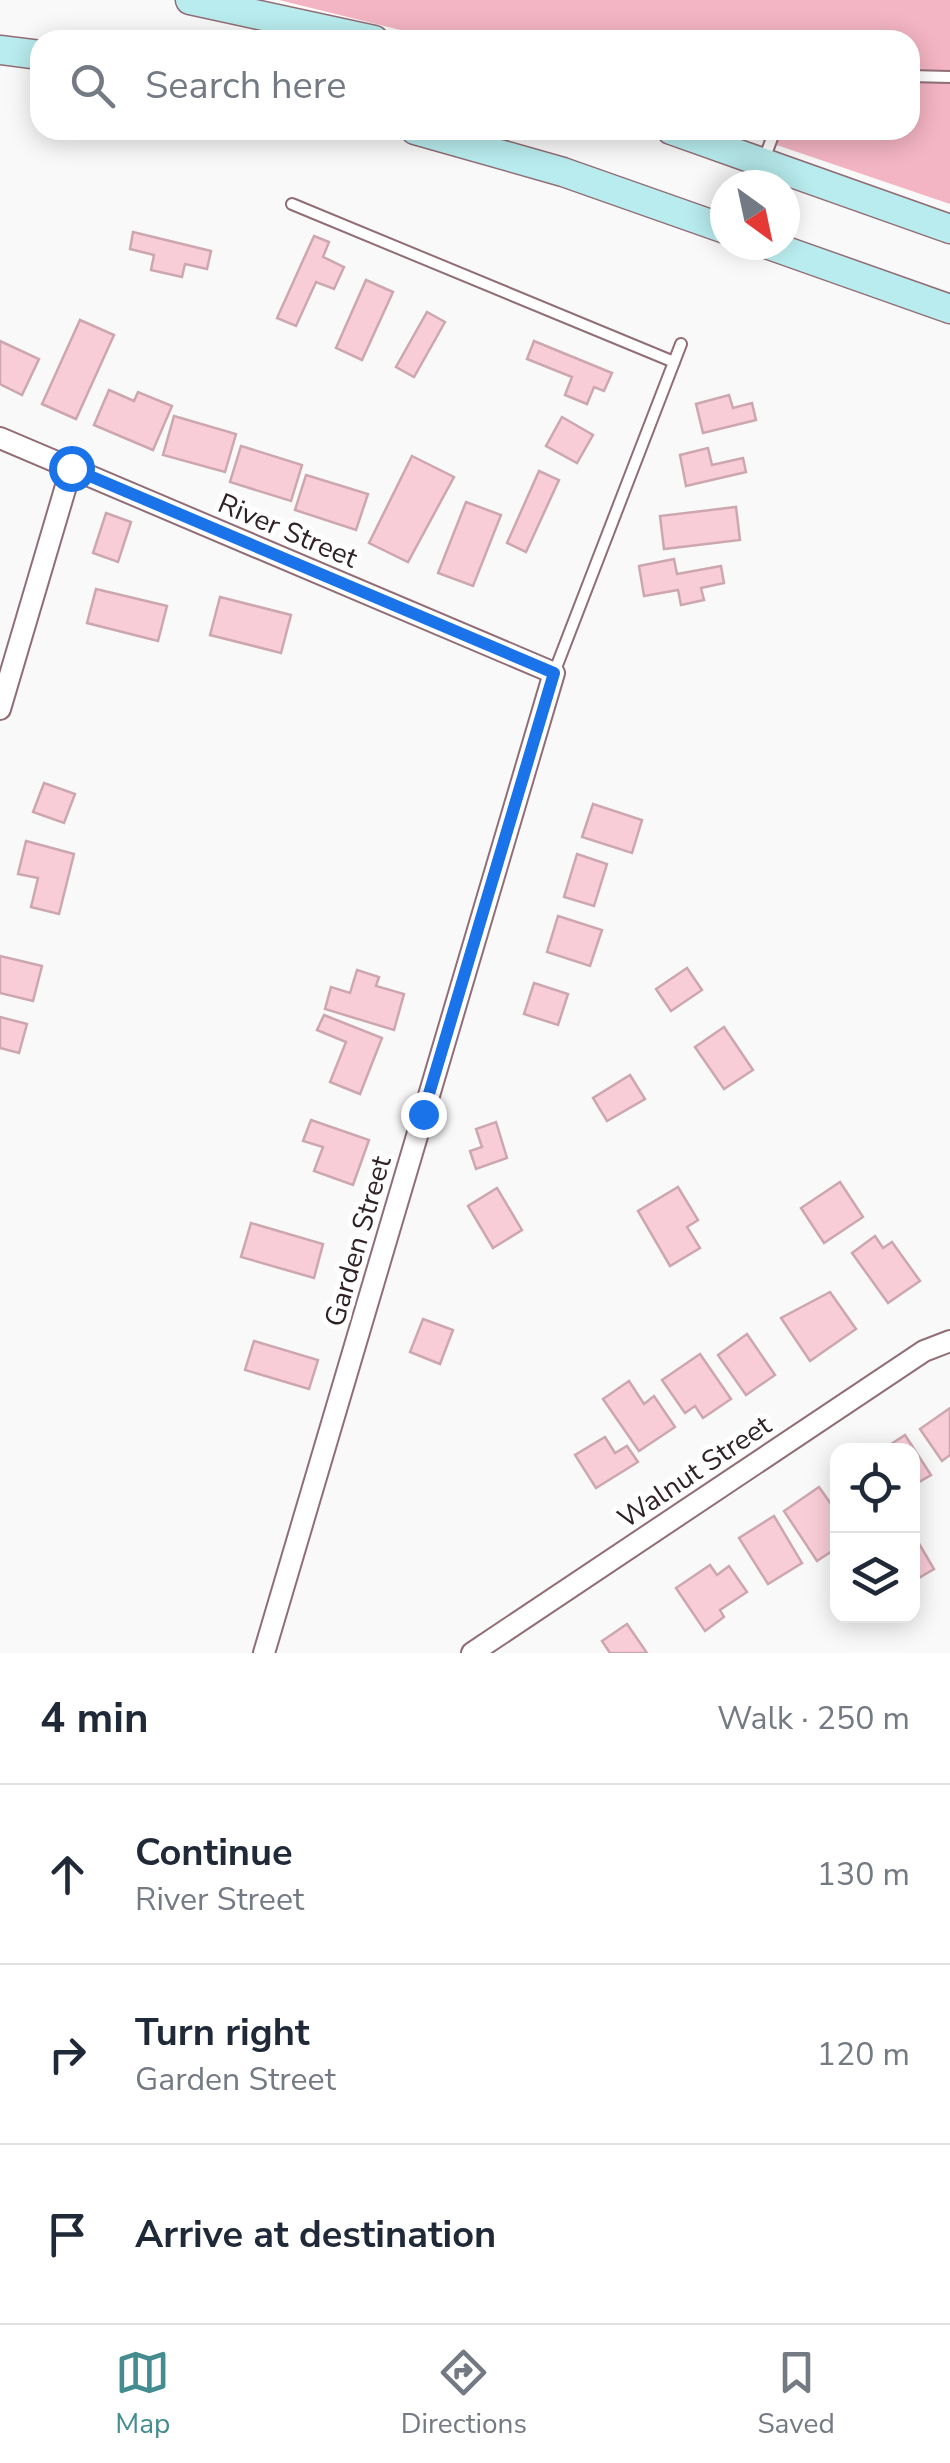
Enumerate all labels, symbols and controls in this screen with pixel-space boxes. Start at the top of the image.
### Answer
search box [30,30,920,140]
icon: search [65,58,120,113]
text: Search here [145,60,346,111]
north arrow [710,170,800,260]
route start [49,446,95,492]
street label: River Street [212,485,363,577]
route end [401,1092,447,1138]
street label: Garden Street [315,1151,400,1331]
street label: Walnut Street [610,1406,779,1537]
map controls [830,1443,920,1623]
button: locate [830,1443,920,1533]
button: layers [830,1533,920,1623]
text: 4 min [40,1690,149,1747]
text: Walk · 250 m [717,1697,910,1740]
text: Continue [135,1827,293,1878]
icon: ahead [40,1847,95,1902]
text: 130 m [817,1853,910,1896]
text: River Street [135,1878,304,1921]
text: Turn right [135,2007,310,2058]
icon: right [40,2027,95,2082]
text: 120 m [817,2033,910,2076]
text: Garden Street [135,2058,336,2101]
icon: arrive [40,2207,95,2262]
text: Arrive at destination [135,2209,496,2260]
tab: Map [115,2345,170,2443]
tab: Directions [401,2345,527,2443]
tab: Saved [757,2345,835,2443]

